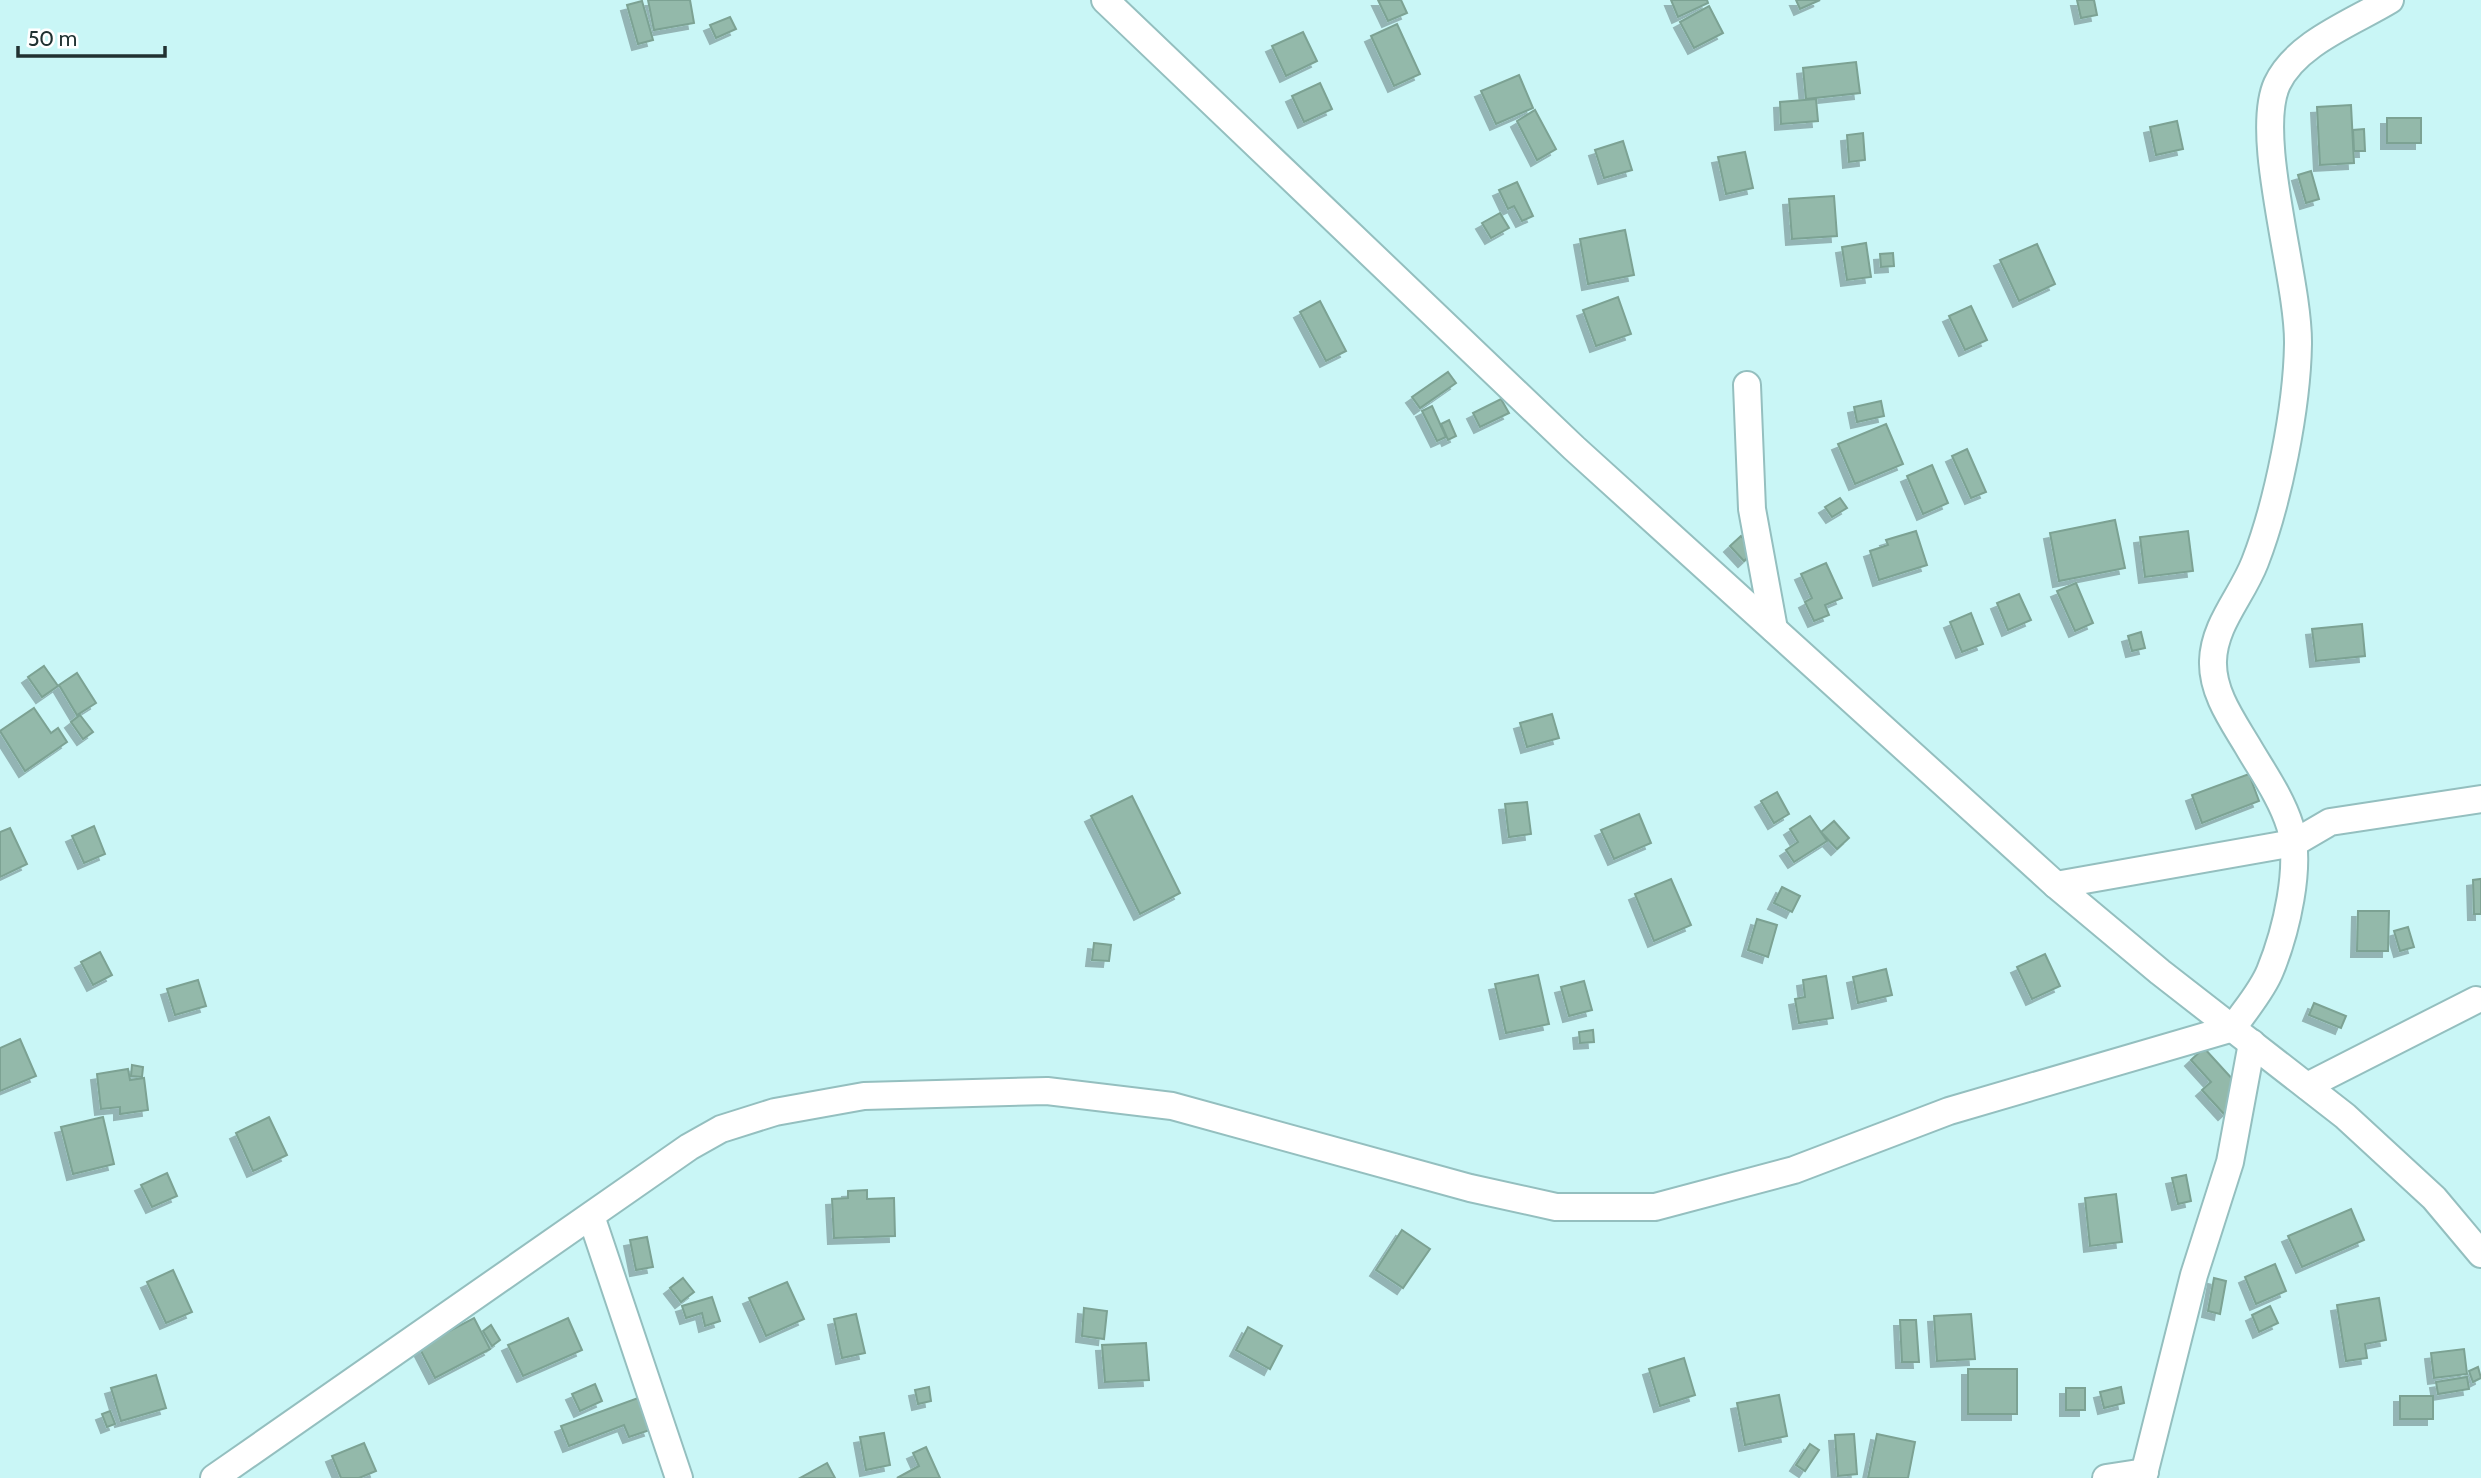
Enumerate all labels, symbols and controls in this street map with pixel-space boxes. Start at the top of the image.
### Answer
scale bar [18,14,164,58]
text: 50 m [28,26,77,51]

